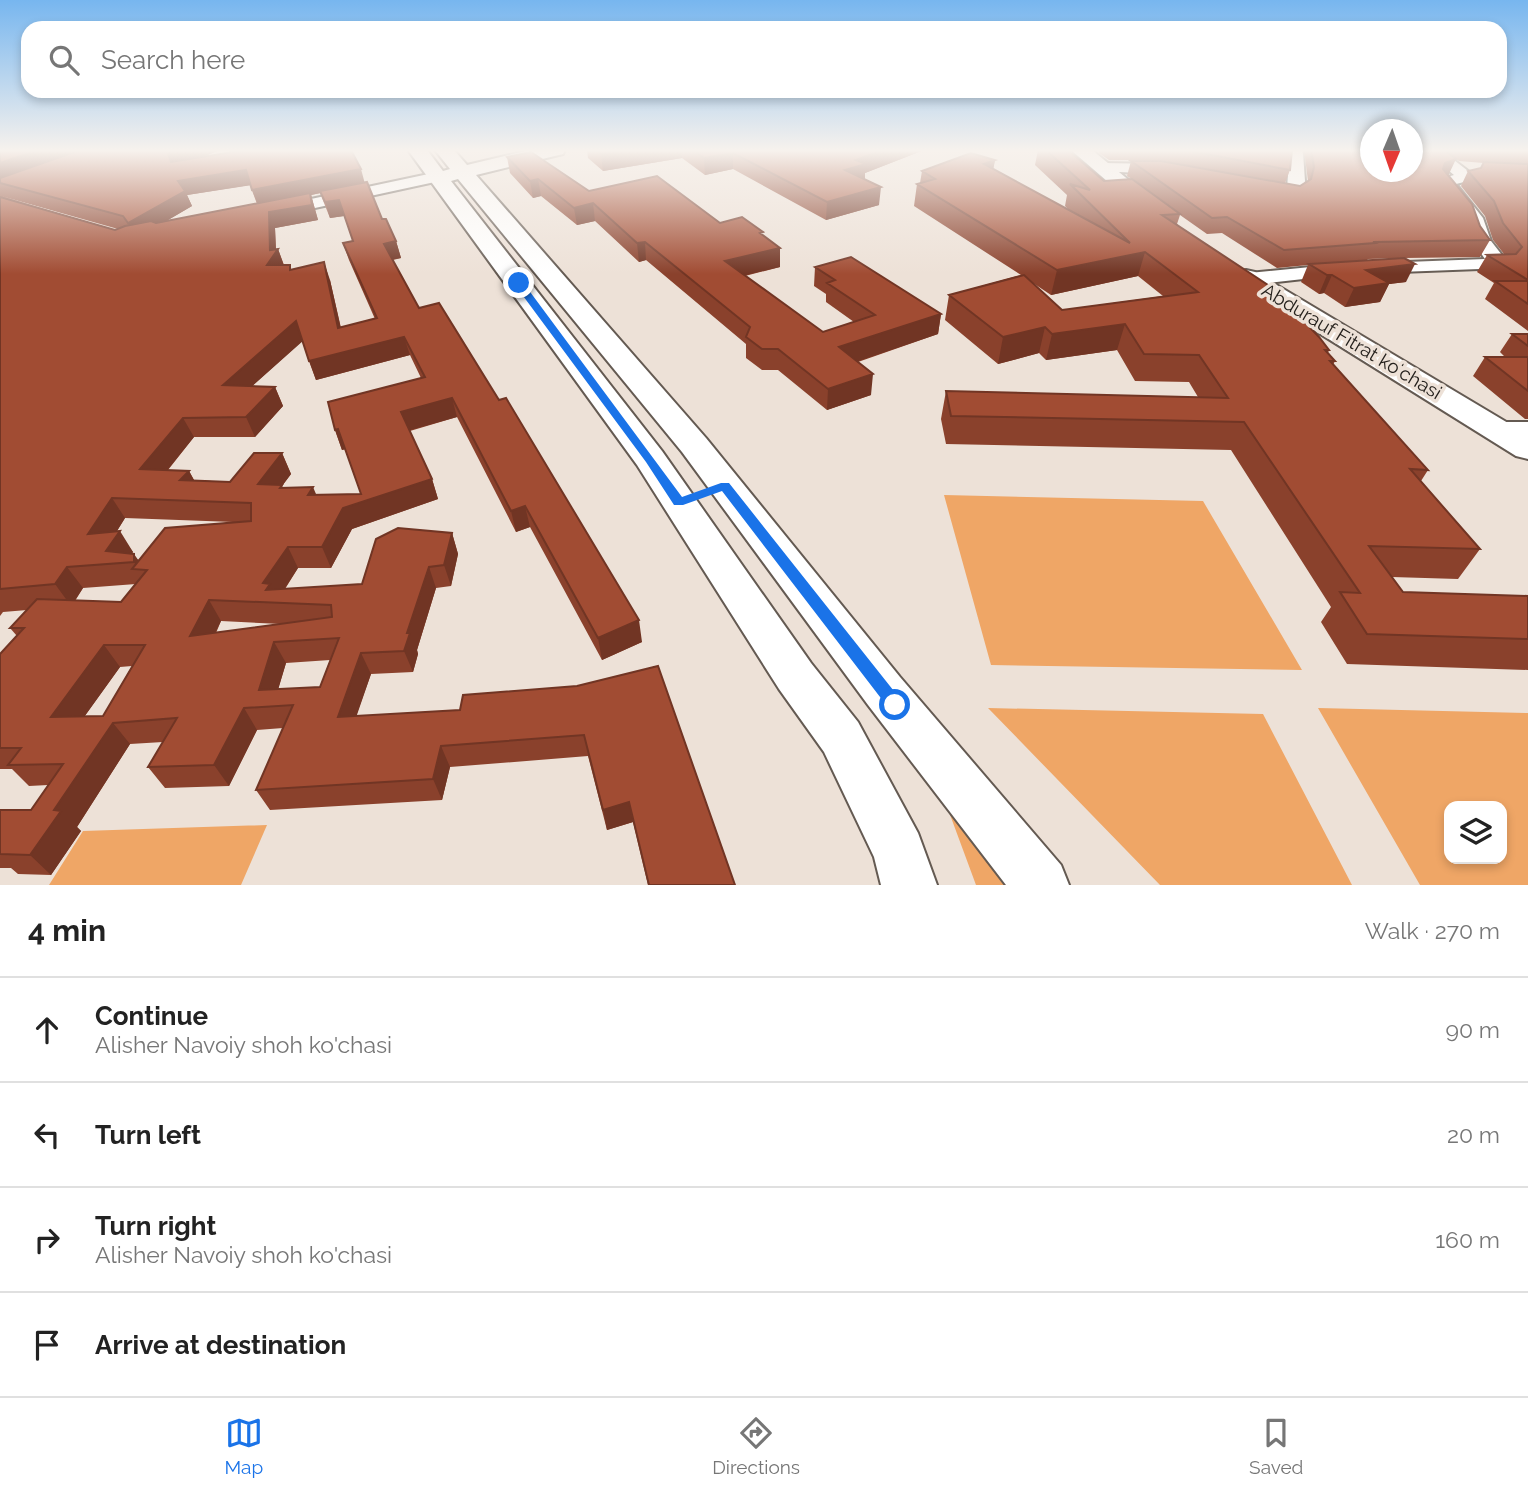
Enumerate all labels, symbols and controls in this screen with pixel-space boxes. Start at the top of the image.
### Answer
search box [21,21,1507,98]
icon: search [45,41,83,79]
text: Search here [101,45,245,75]
north arrow [1360,119,1423,182]
route end [503,267,534,298]
street label: Abdurauf Fitrat koʻchasi [1258,279,1446,403]
route start [879,689,910,720]
map controls [1444,801,1507,864]
button: layers [1444,801,1507,864]
text: 4 min [28,913,106,948]
text: Walk · 270 m [1365,917,1500,944]
text: Continue [95,1001,208,1031]
icon: ahead [28,1011,66,1049]
text: 90 m [1445,1016,1500,1043]
text: Alisher Navoiy shoh ko'chasi [95,1031,392,1058]
icon: left [28,1116,66,1154]
text: Turn left [95,1120,201,1150]
text: 20 m [1447,1121,1500,1148]
text: Turn right [95,1211,216,1241]
icon: right [28,1221,66,1259]
text: 160 m [1435,1226,1500,1253]
text: Alisher Navoiy shoh ko'chasi [95,1241,392,1268]
icon: arrive [28,1326,66,1364]
text: Arrive at destination [95,1330,346,1360]
tab: Map [225,1414,263,1478]
tab: Directions [712,1414,800,1478]
tab: Saved [1249,1414,1303,1478]

